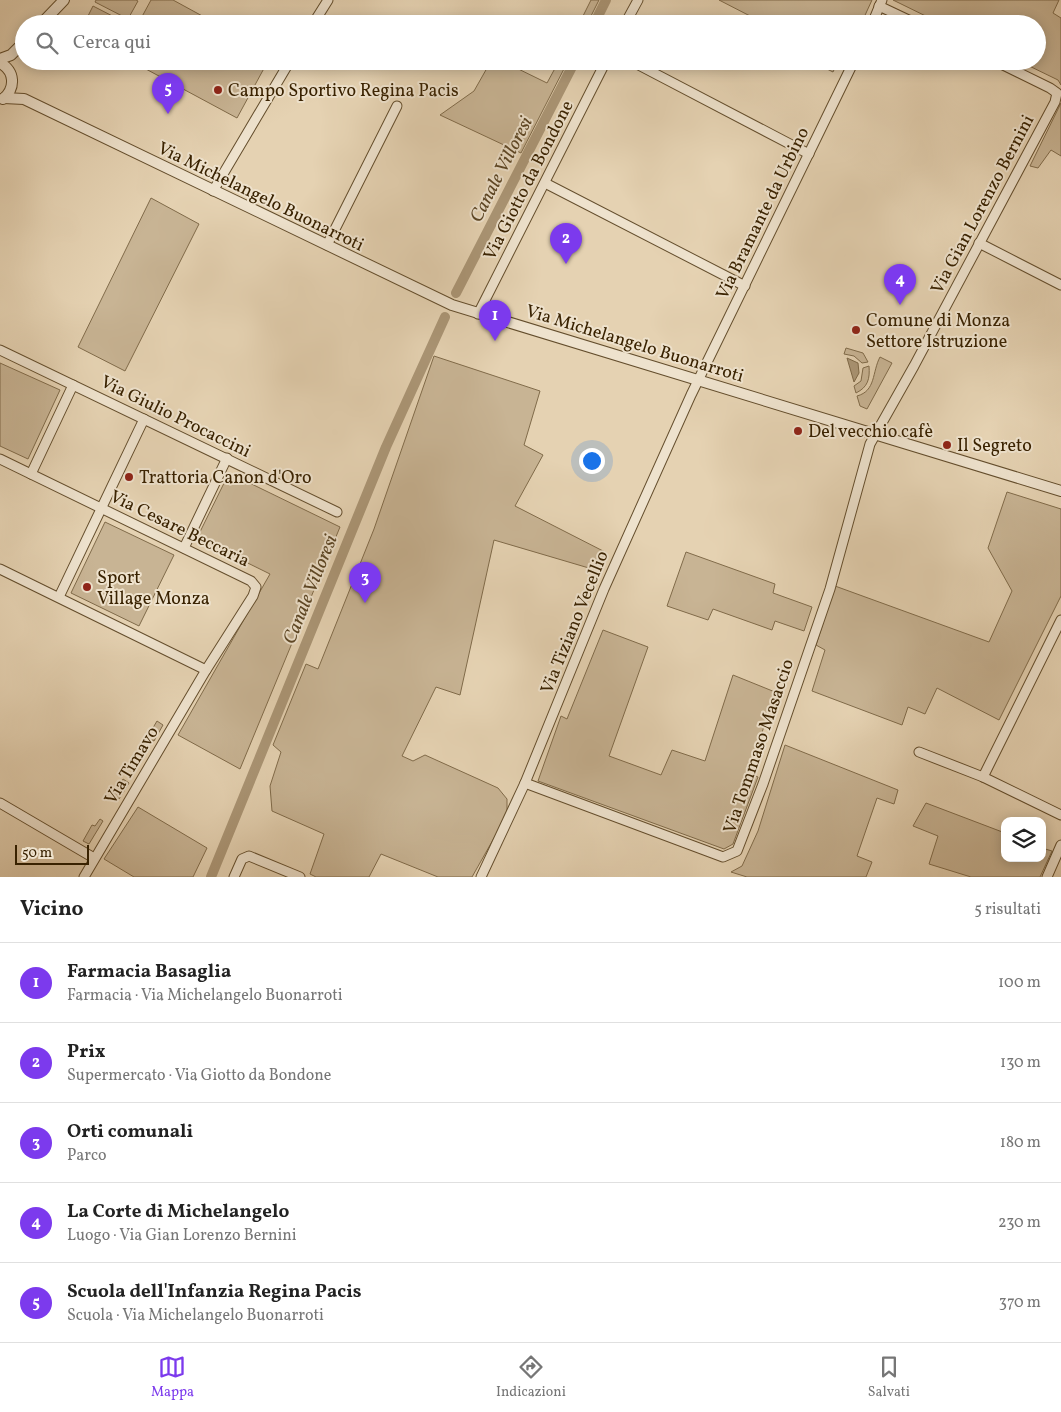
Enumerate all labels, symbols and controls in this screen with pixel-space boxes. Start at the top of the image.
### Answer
search box [15,15,1046,70]
icon: search [33,29,61,57]
text: Cerca qui [73,30,151,56]
pin: 5 [152,73,184,114]
place label: Campo Sportivo Regina Pacis [228,79,459,104]
marker: Campo Sportivo Regina Pacis [212,84,224,96]
street label: Via Giotto da Bondone [478,96,580,265]
street label: Via Gian Lorenzo Bernini [925,111,1041,299]
water label: Canale Villoresi [464,112,540,227]
street label: Via Bramante da Urbino [711,123,816,304]
street label: Via Michelangelo Buonarroti [153,136,368,258]
pin: 2 [550,223,582,264]
pin: 4 [884,264,916,305]
street label: Via Michelangelo Buonarroti [522,299,747,390]
pin: 1 [479,300,511,341]
place label: Comune di Monza Settore Istruzione [866,309,1010,355]
marker: Comune di Monza Settore Istruzione [850,324,862,336]
street label: Via Giulio Procaccini [96,370,255,465]
place label: Del vecchio cafè [808,420,933,445]
marker: Del vecchio cafè [792,425,804,437]
place label: Il Segreto [957,434,1032,459]
marker: Il Segreto [941,439,953,451]
your location [579,448,605,474]
place label: Trattoria Canon d'Oro [139,466,312,491]
marker: Trattoria Canon d'Oro [123,471,135,483]
street label: Via Cesare Beccaria [105,485,254,574]
water label: Canale Villoresi [277,531,345,648]
street label: Via Tiziano Vecellio [535,547,615,698]
pin: 3 [349,562,381,603]
place label: Sport Village Monza [97,566,210,612]
marker: Sport Village Monza [81,581,93,593]
street label: Via Tommaso Masaccio [718,656,801,837]
street label: Via Timavo [99,722,165,810]
map controls [1001,817,1046,862]
button: layers [1001,817,1046,862]
scale bar [15,842,89,865]
text: 50 m [22,844,52,863]
text: Vicino [20,895,84,924]
text: 5 risultati [974,899,1041,921]
text: Farmacia Basaglia [67,959,231,985]
text: 1 [33,972,39,994]
text: 100 m [998,972,1041,994]
text: Farmacia · Via Michelangelo Buonarroti [67,985,343,1007]
text: Prix [67,1039,106,1065]
text: 2 [32,1052,40,1074]
text: 130 m [1000,1052,1041,1074]
text: Supermercato · Via Giotto da Bondone [67,1065,331,1087]
text: Orti comunali [67,1119,193,1145]
text: 3 [32,1132,40,1154]
text: 180 m [1000,1132,1041,1154]
text: Parco [67,1145,107,1167]
text: La Corte di Michelangelo [67,1199,289,1225]
text: 4 [31,1212,41,1234]
text: 230 m [998,1212,1041,1234]
text: Luogo · Via Gian Lorenzo Bernini [67,1225,297,1247]
text: Scuola dell'Infanzia Regina Pacis [67,1279,362,1305]
text: 5 [32,1292,40,1314]
text: 370 m [999,1292,1041,1314]
text: Scuola · Via Michelangelo Buonarroti [67,1305,324,1327]
tab: Mappa [151,1353,194,1402]
tab: Indicazioni [496,1353,566,1402]
tab: Salvati [868,1353,910,1402]

